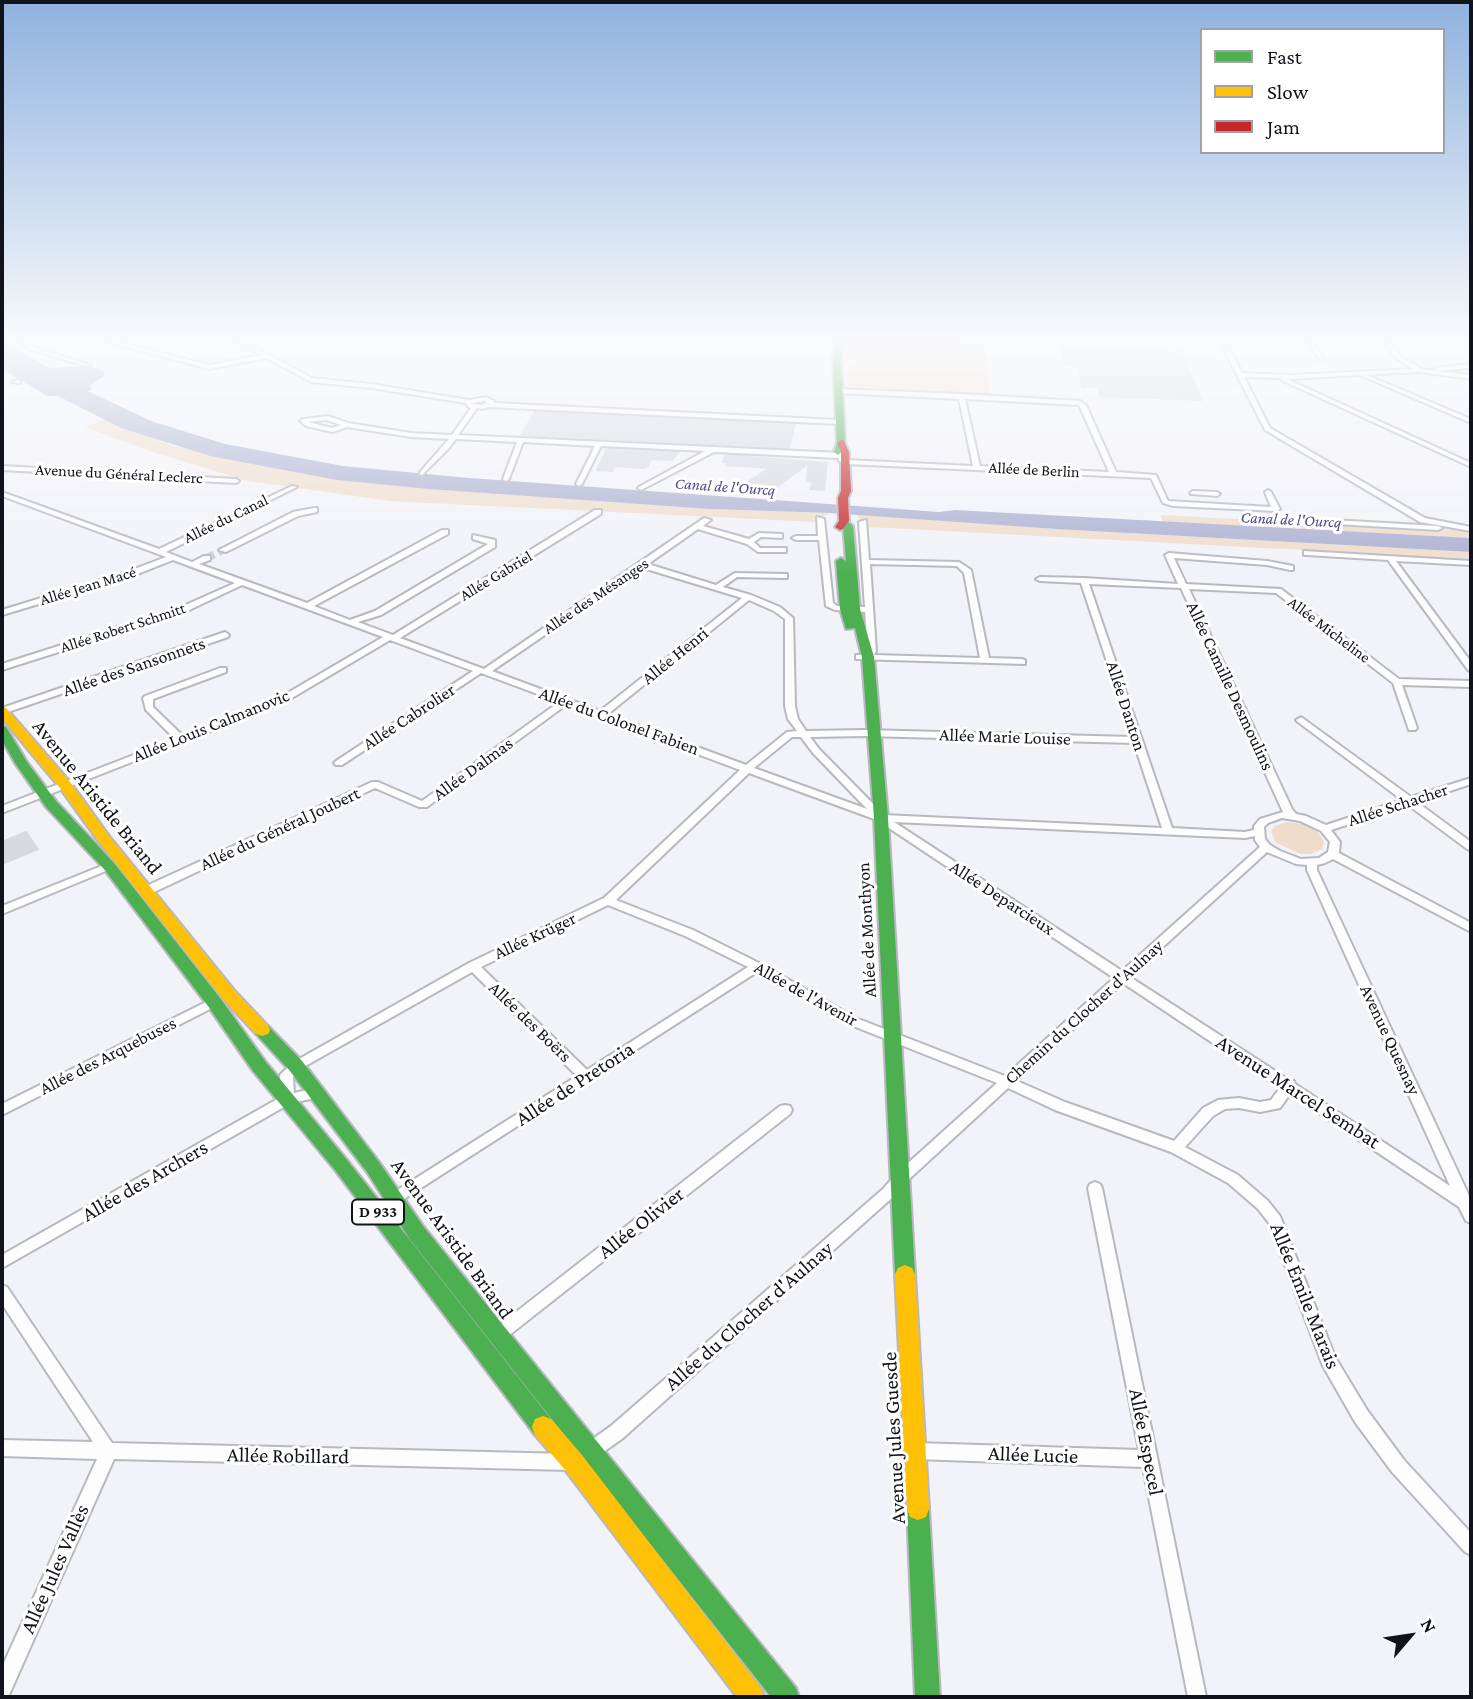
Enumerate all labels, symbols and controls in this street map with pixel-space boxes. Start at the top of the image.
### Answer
legend [1200,28,1445,154]
text: Fast [1267,45,1302,69]
text: Slow [1267,80,1308,104]
text: Jam [1267,115,1300,139]
street label: Allée de Berlin [988,458,1080,482]
street label: Avenue du Général Leclerc [35,460,203,488]
water label: Canal de l'Ourcq [674,474,776,500]
street label: Allée du Canal [181,490,271,548]
water label: Canal de l'Ourcq [1240,508,1342,532]
street label: Allée Gabriel [456,547,536,605]
street label: Allée des Mésanges [540,554,652,638]
street label: Allée Jean Macé [38,562,138,610]
street label: Allée Micheline [1284,593,1374,667]
street label: Allée Camille Desmoulins [1181,598,1279,774]
street label: Allée Robert Schmitt [58,599,188,657]
street label: Allée Henri [637,623,713,689]
street label: Allée des Sansonnets [60,632,208,702]
street label: Allée Danton [1101,658,1151,754]
street label: Allée Cabrolier [359,679,459,755]
street label: Allée du Colonel Fabien [536,682,702,760]
street label: Allée Louis Calmanovic [130,685,292,767]
street label: Avenue Aristide Briand [27,714,167,880]
street label: Allée Marie Louise [939,724,1071,750]
street label: Allée Dalmas [429,733,517,805]
street label: Allée Schacher [1345,779,1451,831]
street label: Allée du Général Joubert [197,782,363,876]
street label: Allée Deparcieux [946,856,1058,940]
street label: Allée de Monthyon [853,862,881,998]
street label: Allée Krüger [491,908,579,964]
street label: Chemin du Clocher d'Aulnay [1000,935,1168,1089]
street label: Allée de l'Avenir [750,957,862,1031]
street label: Allée des Boërs [484,977,576,1067]
street label: Avenue Quesnay [1355,981,1425,1099]
street label: Allée des Arquebuses [36,1012,180,1100]
street label: Avenue Marcel Sembat [1211,1030,1385,1154]
street label: Allée de Pretoria [511,1036,639,1132]
street label: Allée des Archers [77,1135,213,1227]
street label: Avenue Aristide Briand [385,1154,519,1324]
street label: Allée Olivier [593,1182,689,1264]
road number: D 933 [352,1200,404,1224]
street label: Allée Émile Marais [1264,1219,1346,1373]
street label: Allée du Clocher d'Aulnay [660,1236,838,1396]
street label: Avenue Jules Guesde [877,1351,911,1525]
street label: Allée Especel [1123,1386,1169,1498]
street label: Allée Lucie [987,1441,1079,1469]
street label: Allée Robillard [227,1442,349,1470]
street label: Allée Jules Vallès [15,1500,95,1638]
north arrow [1375,1601,1445,1671]
text: N [1416,1615,1441,1636]

